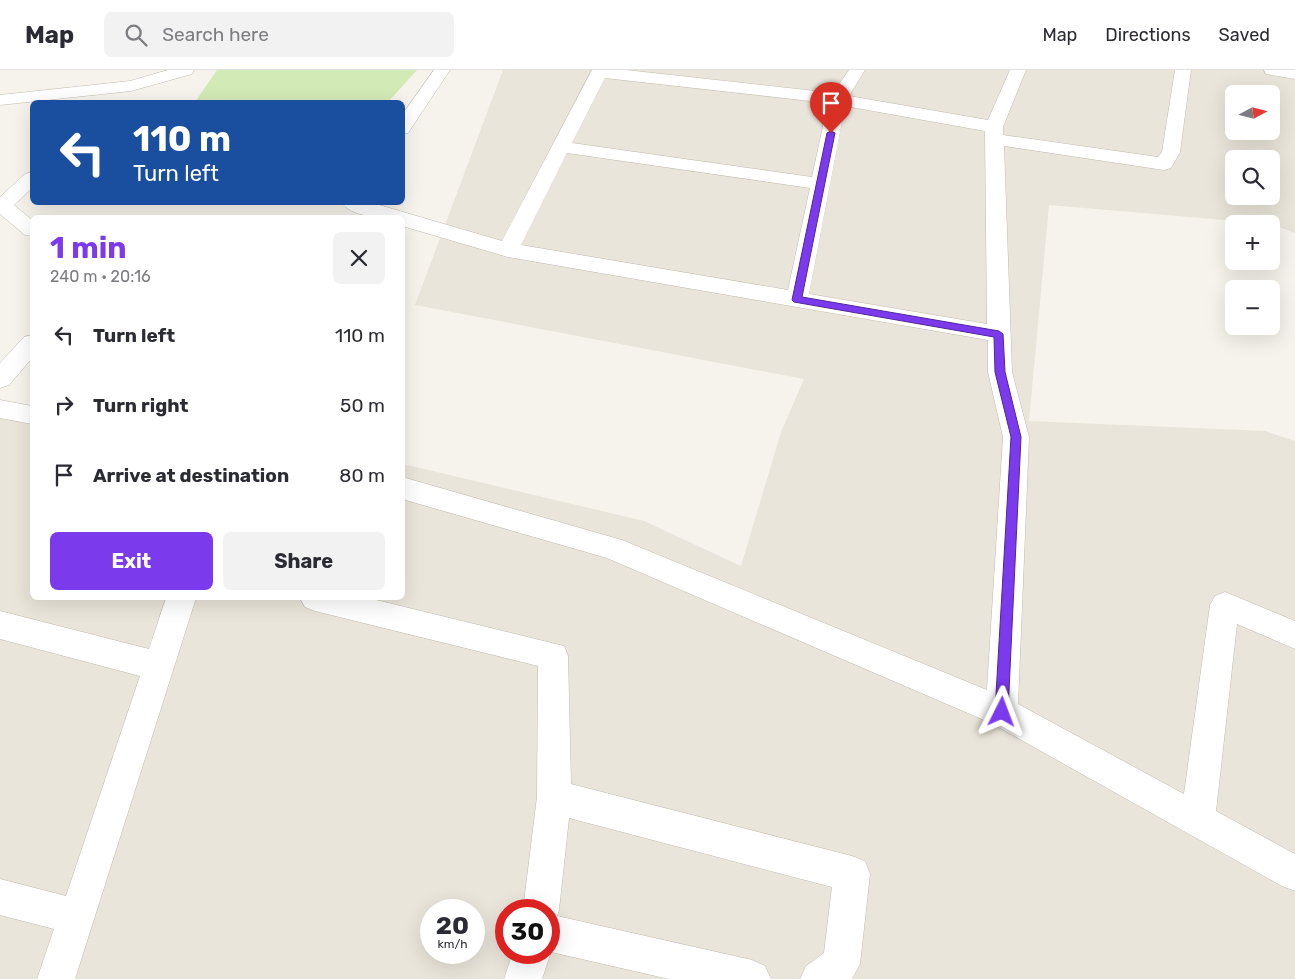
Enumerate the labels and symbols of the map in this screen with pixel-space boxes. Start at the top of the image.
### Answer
pin [810,82,852,133]
north arrow [1225,85,1280,140]
position arrow [975,685,1027,737]
speed limit sign: 30 [495,899,560,964]

